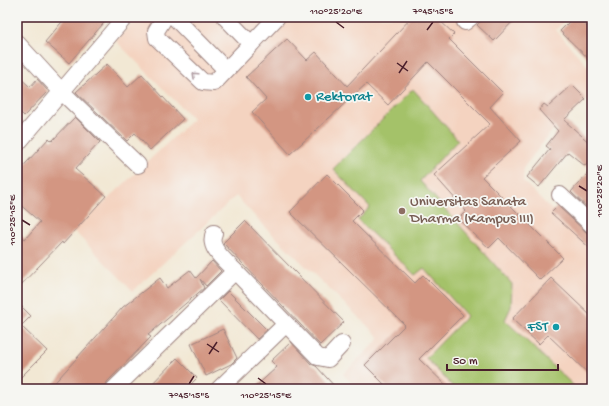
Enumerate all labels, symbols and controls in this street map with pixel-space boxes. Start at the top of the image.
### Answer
text: 110°25'20"E [309,6,363,18]
text: 7°45'15"S [412,6,454,18]
one-way arrow [192,72,200,79]
place label: Rektorat [316,88,374,106]
marker: Rektorat [303,92,313,102]
text: 110°25'20"E [594,164,606,218]
place label: Universitas Sanata Dharma (Kampus III) [409,193,534,228]
text: 110°25'15"E [7,194,19,246]
marker: Universitas Sanata Dharma (Kampus III) [397,206,407,216]
place label: FST [527,318,549,336]
marker: FST [551,322,561,332]
scale bar [447,346,558,372]
text: 50 m [453,355,478,369]
text: 7°45'15"S [168,390,210,402]
text: 110°25'15"E [240,390,292,402]

